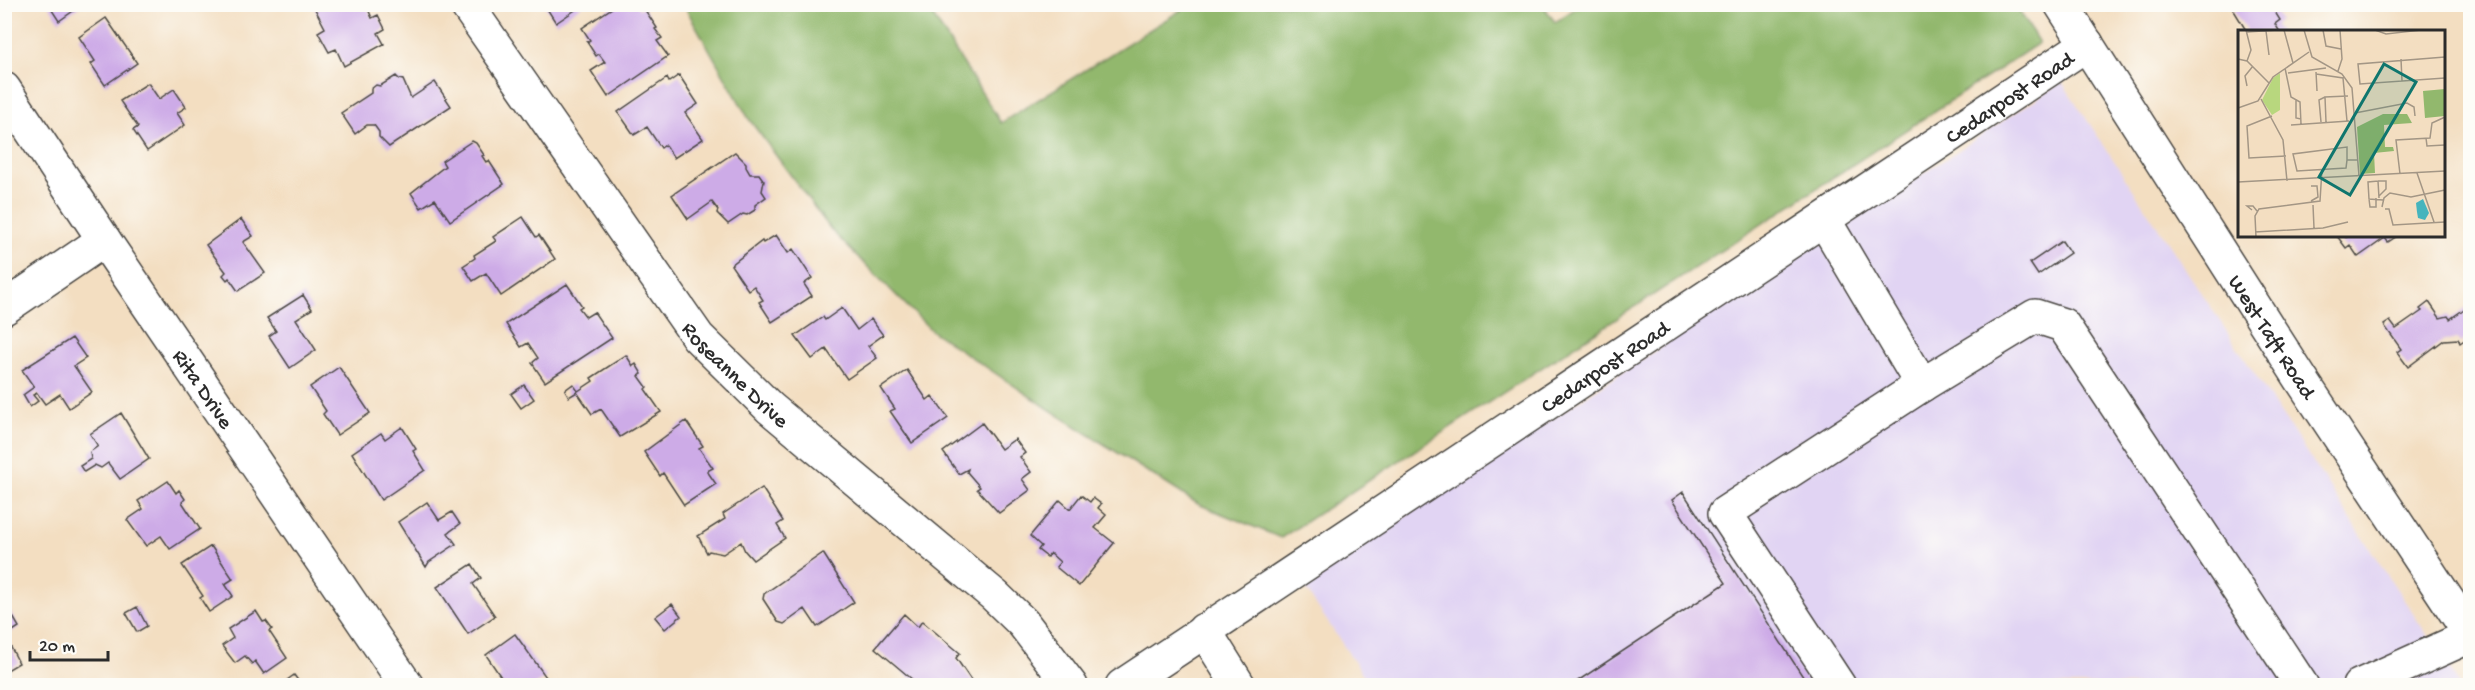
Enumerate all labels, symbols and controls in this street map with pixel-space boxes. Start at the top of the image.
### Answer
inset map [2238,30,2445,237]
street label: Cedarpost Road [1942,46,2082,151]
street label: West Taft Road [2221,271,2321,407]
street label: Cedarpost Road [1537,315,1677,421]
street label: Roseanne Drive [674,318,793,436]
street label: Rita Drive [165,345,238,436]
scale bar [30,624,108,662]
text: 20 m [39,637,75,658]

